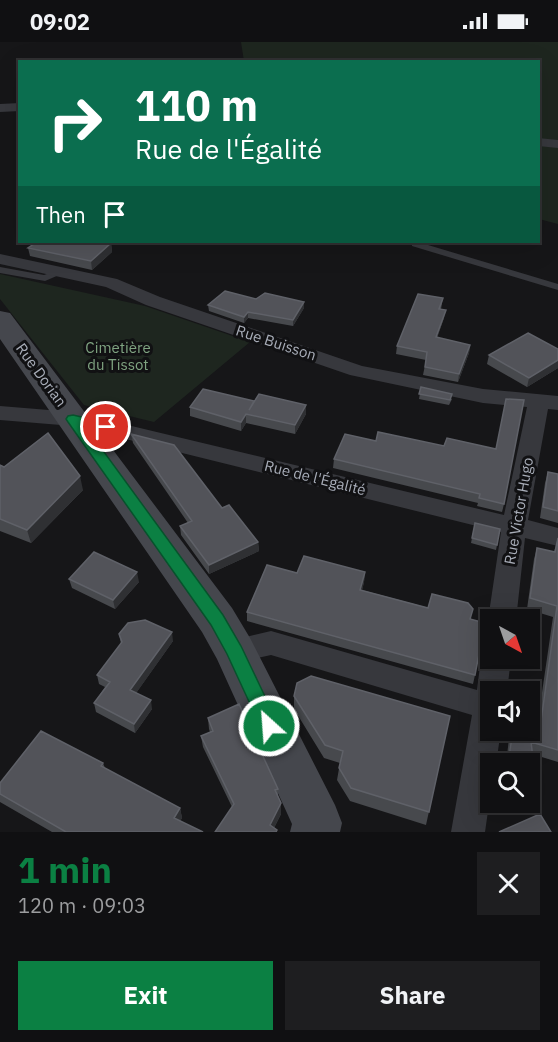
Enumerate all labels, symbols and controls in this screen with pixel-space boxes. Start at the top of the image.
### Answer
text: 09:02 [30,7,90,36]
text: 110 m [135,78,258,133]
icon: right [36,84,114,162]
text: Rue de l'Égalité [135,131,322,166]
icon: arrive [98,198,131,231]
text: Then [36,200,86,229]
street label: Rue Buisson [234,321,319,364]
park label: Cimetière du Tissot [85,338,151,374]
street label: Rue Dorian [12,339,71,410]
pin [80,401,131,452]
icon: arrive [89,410,122,443]
street label: Rue de l'Égalité [262,456,368,499]
street label: Rue Victor Hugo [500,456,537,566]
north arrow [480,609,540,669]
map controls [480,609,540,813]
button: sound [480,681,540,741]
position arrow [237,694,301,758]
button: search [480,753,540,813]
text: 1 min [18,846,112,893]
button: close [477,852,540,915]
text: 120 m · 09:03 [18,892,146,919]
button: Exit [18,961,273,1030]
button: Share [285,961,540,1030]

